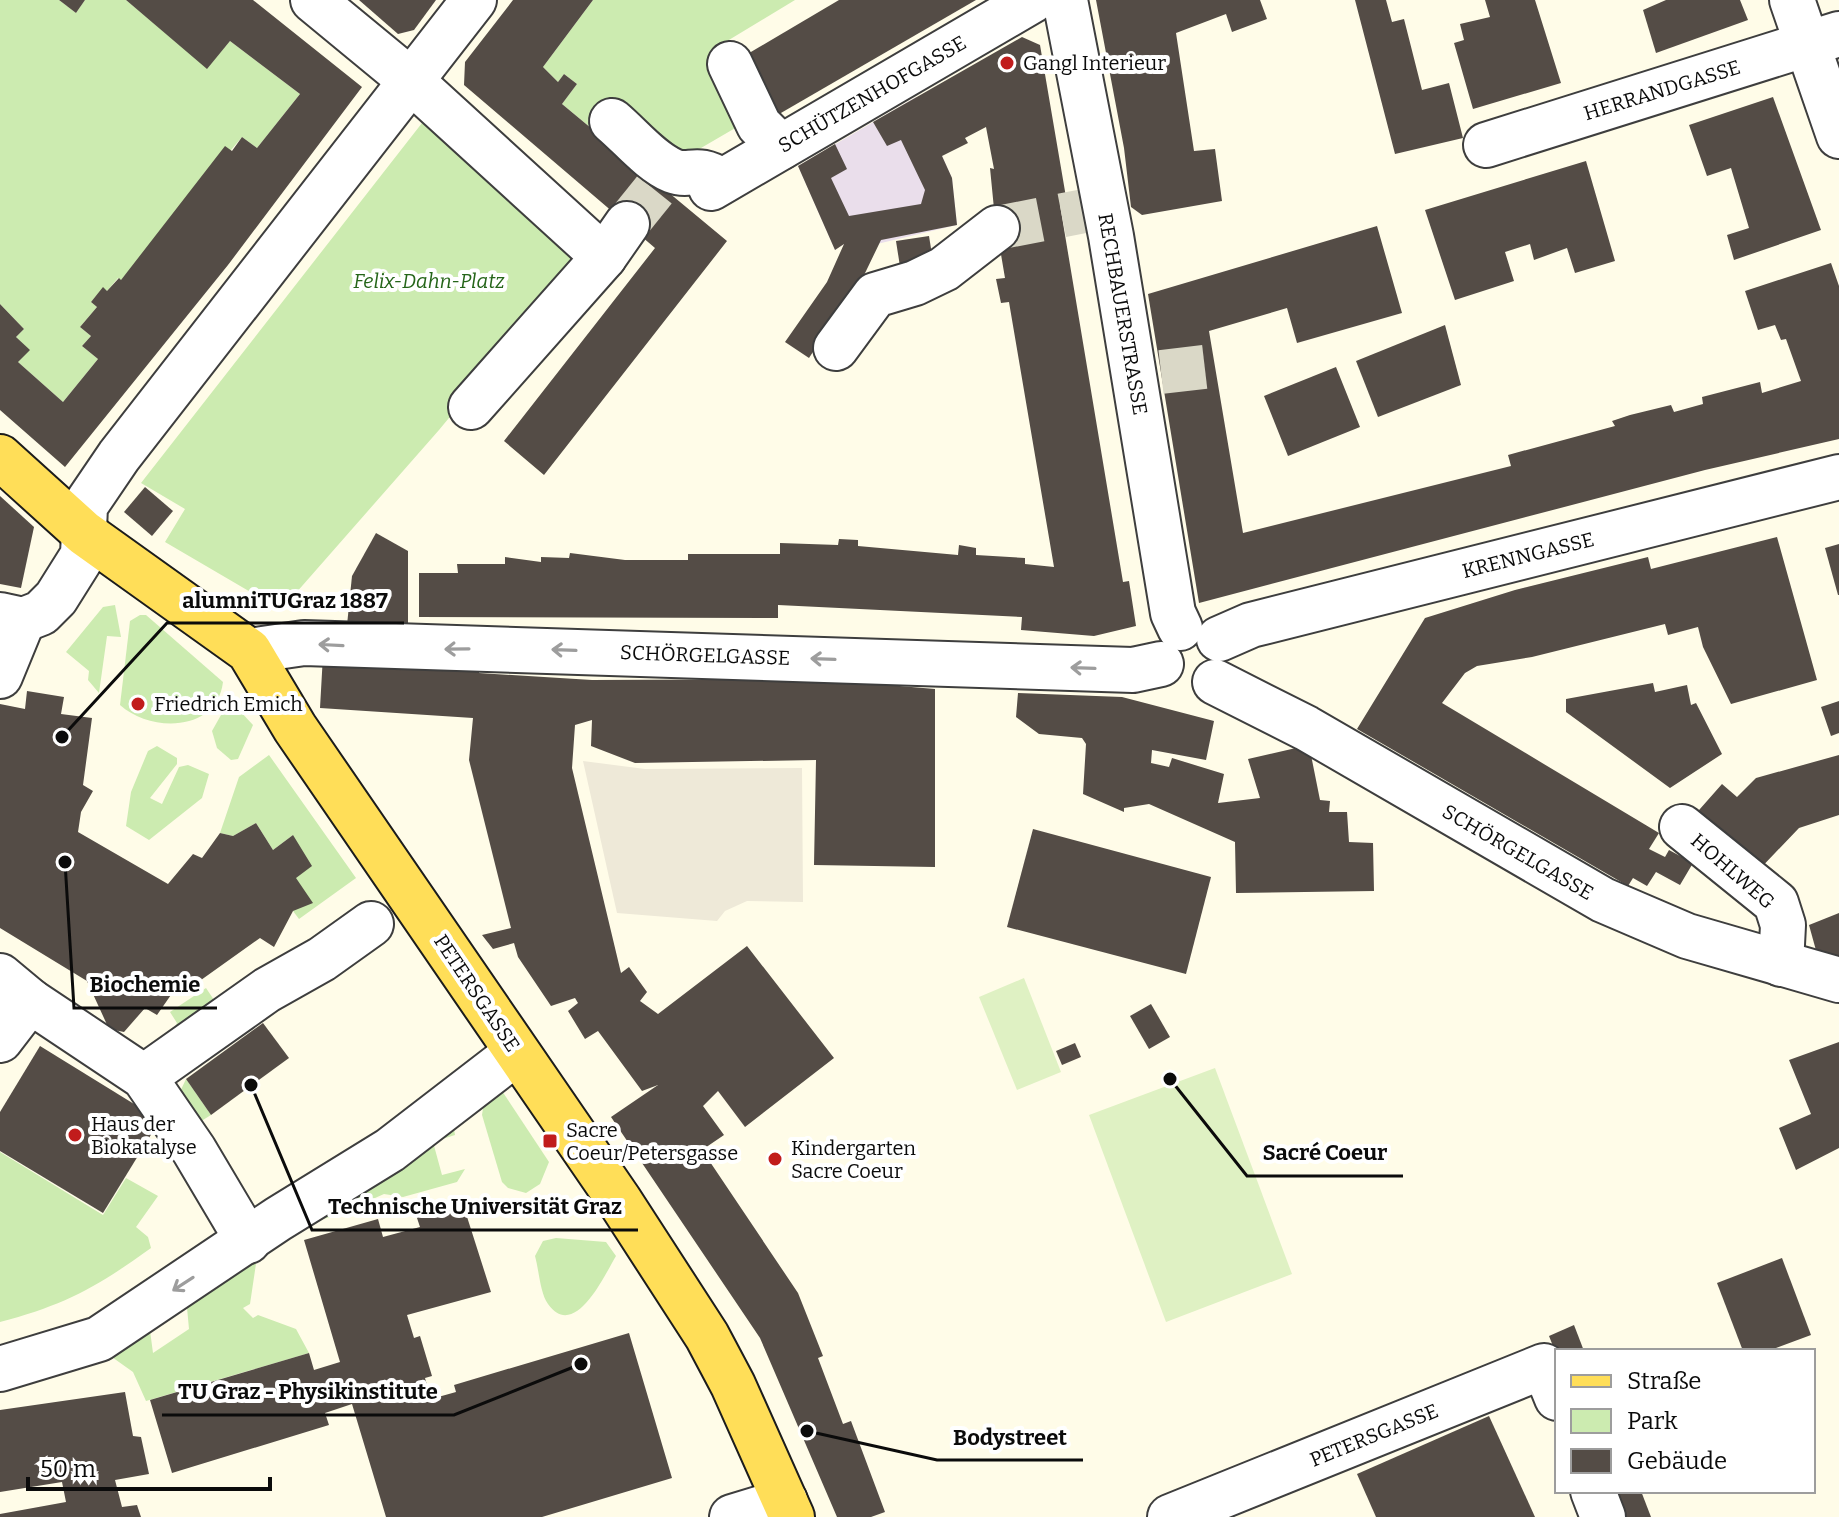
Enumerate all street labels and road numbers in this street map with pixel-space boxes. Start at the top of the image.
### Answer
street label: SCHÜTZENHOFGASSE [774,30,970,158]
street label: HERRANDGASSE [1581,55,1743,125]
street label: RECHBAUERSTRASSE [1093,211,1153,417]
street label: KRENNGASSE [1460,527,1596,583]
street label: SCHÖRGELGASSE [619,640,791,670]
street label: SCHÖRGELGASSE [1438,799,1598,905]
street label: HOHLWEG [1686,828,1780,914]
street label: PETERSGASSE [429,930,525,1056]
street label: PETERSGASSE [1306,1398,1442,1472]

